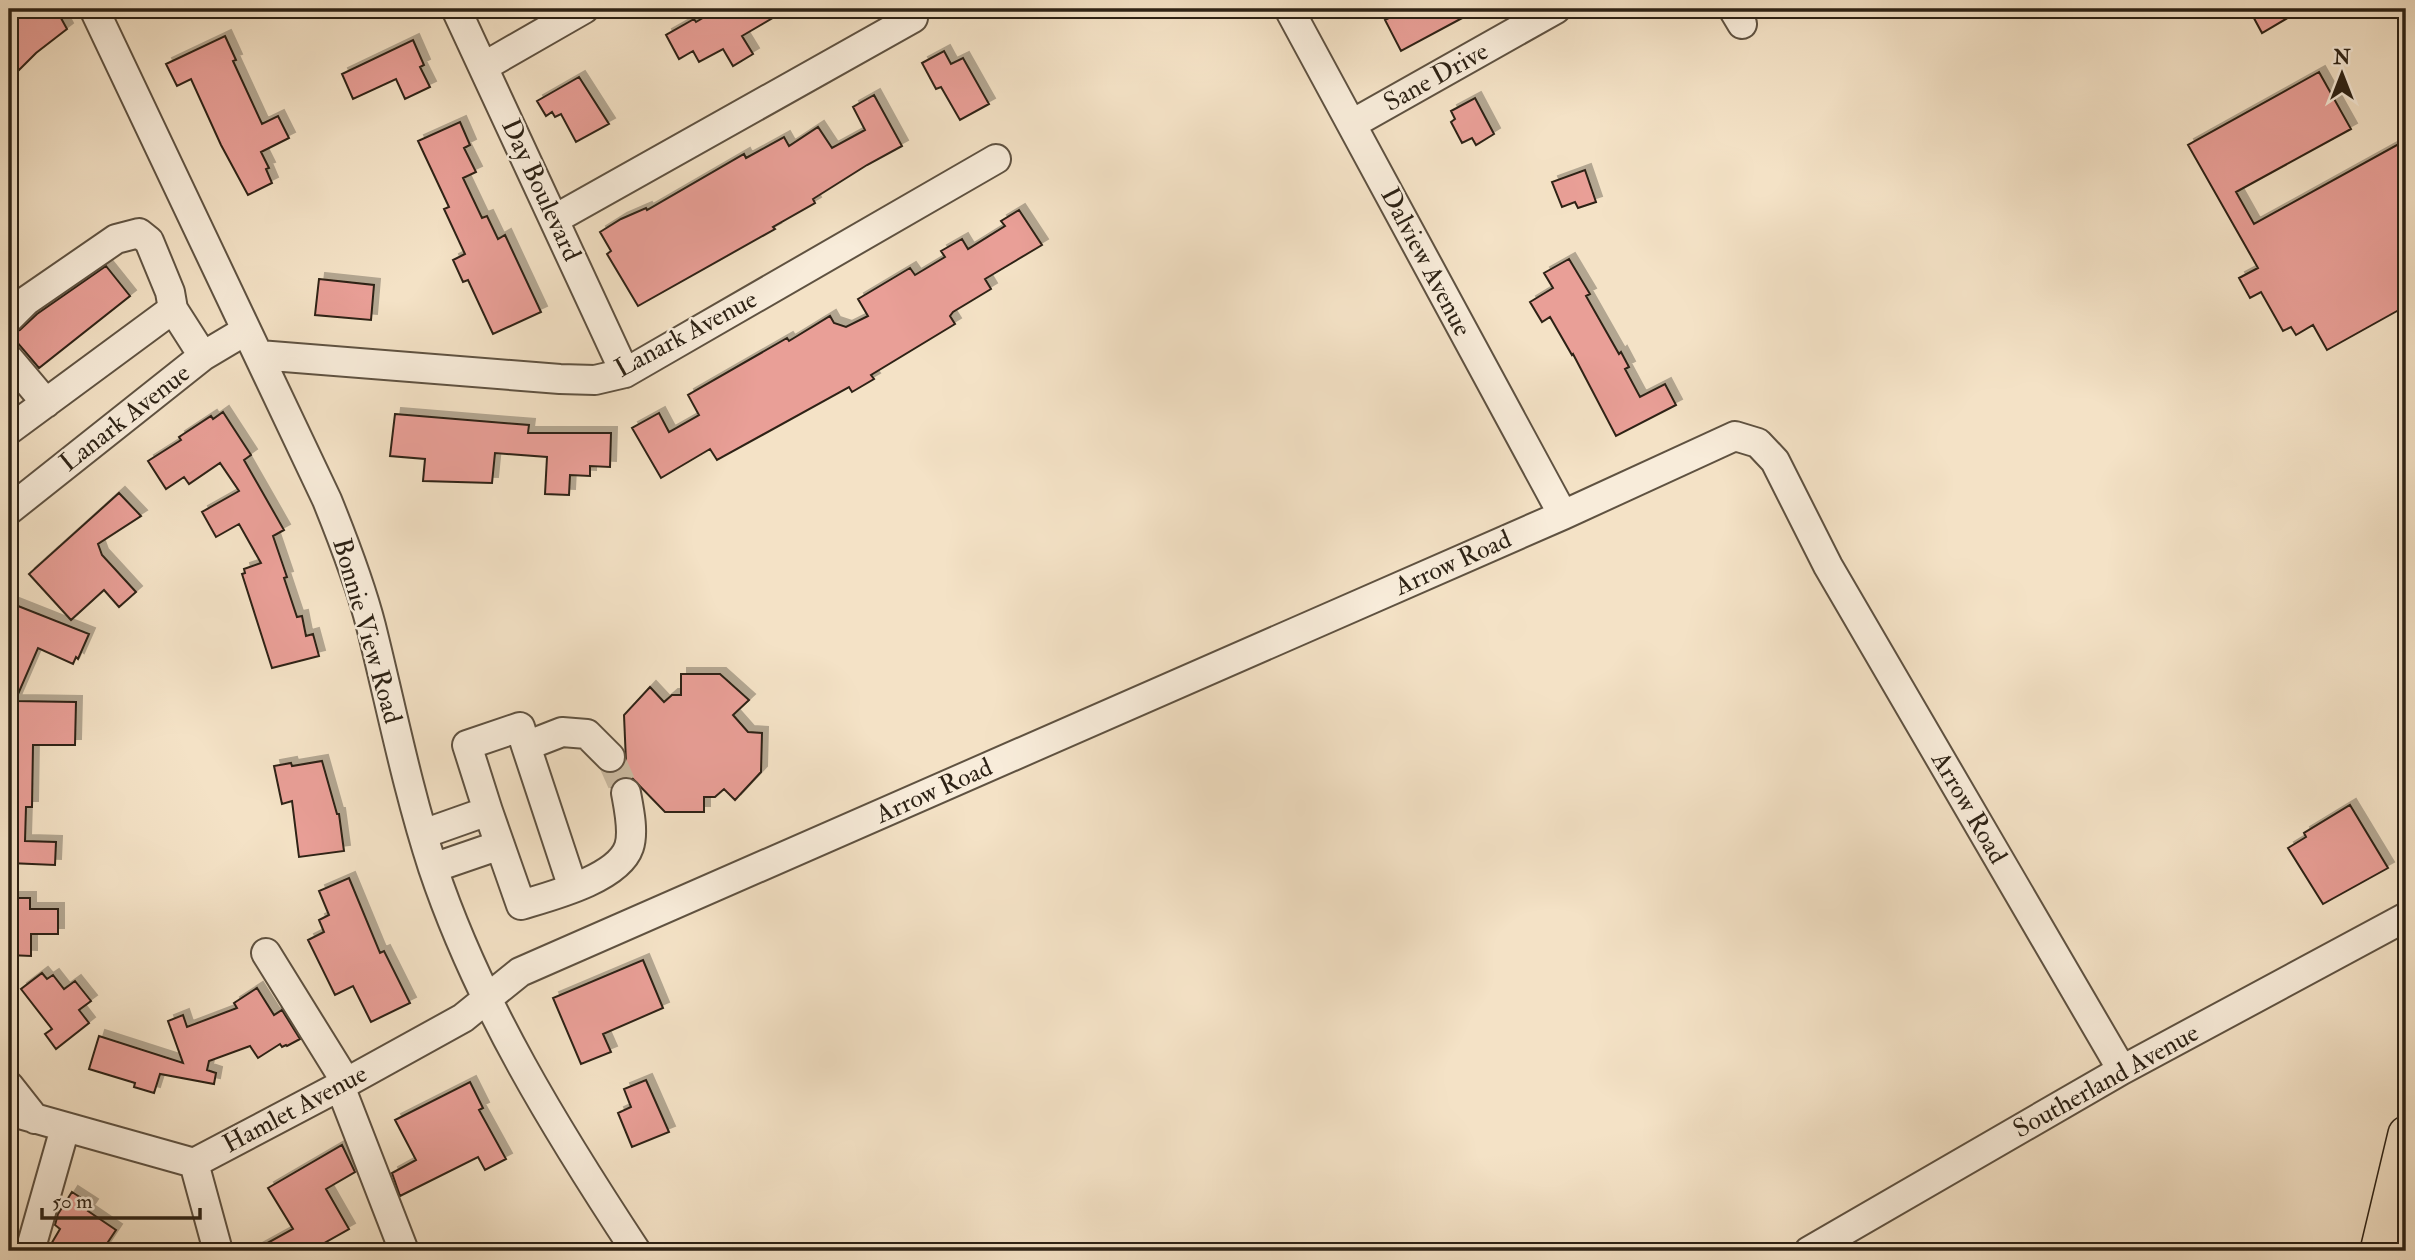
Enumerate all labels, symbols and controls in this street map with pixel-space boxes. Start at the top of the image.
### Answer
street label: Sane Drive [1378,35,1494,119]
north arrow [2306,38,2376,108]
text: N [2332,46,2351,70]
street label: Day Boulevard [494,114,588,266]
street label: Dalview Avenue [1373,182,1479,342]
street label: Lanark Avenue [609,283,763,385]
street label: Lanark Avenue [54,357,197,479]
street label: Arrow Road [1389,523,1516,603]
street label: Bonnie View Road [325,535,409,728]
street label: Arrow Road [1924,745,2014,870]
street label: Arrow Road [870,751,997,831]
street label: Southerland Avenue [2008,1017,2204,1145]
street label: Hamlet Avenue [217,1058,373,1160]
scale bar [42,1176,200,1220]
text: 50 m [52,1188,93,1215]

